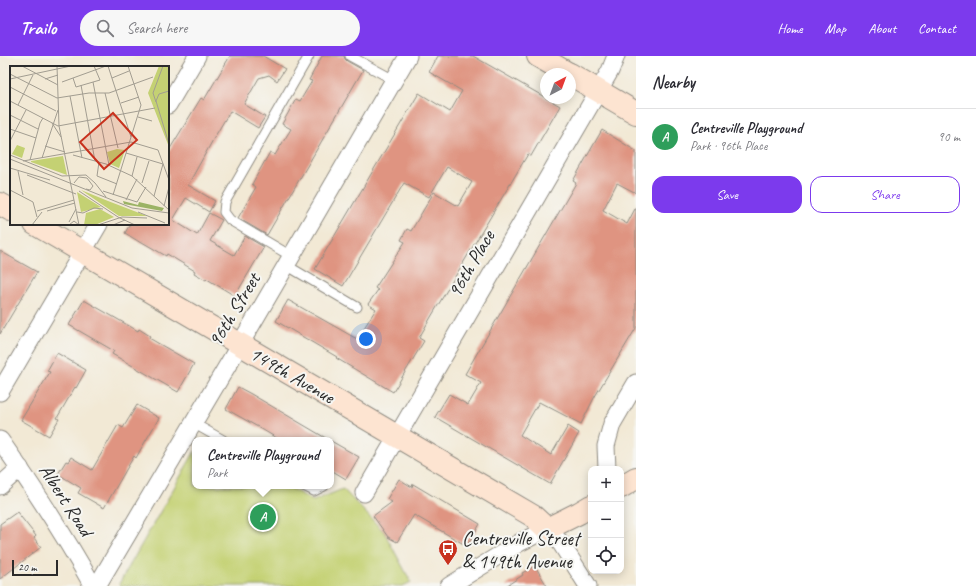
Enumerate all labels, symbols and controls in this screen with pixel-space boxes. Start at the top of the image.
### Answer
search box [80,10,360,46]
text: Trailo [20,16,56,40]
icon: search [94,17,116,39]
text: Search here [126,19,188,38]
text: Home [777,20,803,37]
text: Map [825,20,846,37]
text: About [868,20,896,37]
text: Contact [918,20,956,37]
inset map [10,66,169,225]
north arrow [540,68,576,104]
text: Nearby [652,72,695,93]
text: Centreville Playground [690,119,802,138]
text: A [662,129,668,145]
text: 90 m [938,129,960,145]
text: Park · 96th Place [690,138,767,154]
button: Save [652,176,802,213]
button: Share [810,176,960,213]
street label: 96th Place [442,225,501,302]
street label: 96th Street [202,267,267,351]
your location [356,329,376,349]
street label: 149th Avenue [245,341,340,410]
popup [192,437,334,489]
text: Centreville Playground [207,446,319,465]
street label: Albert Road [33,459,100,543]
text: Park [207,465,228,481]
map controls [588,466,624,574]
button: + [588,466,624,502]
pin: A [250,502,276,532]
button: − [588,502,624,538]
place label: Centreville Street & 149th Avenue [462,526,583,574]
bus stop icon: Centreville Street & 149th Avenue [437,538,459,566]
button: locate [588,538,624,574]
scale bar [12,558,58,577]
text: 20 m [18,560,37,574]

